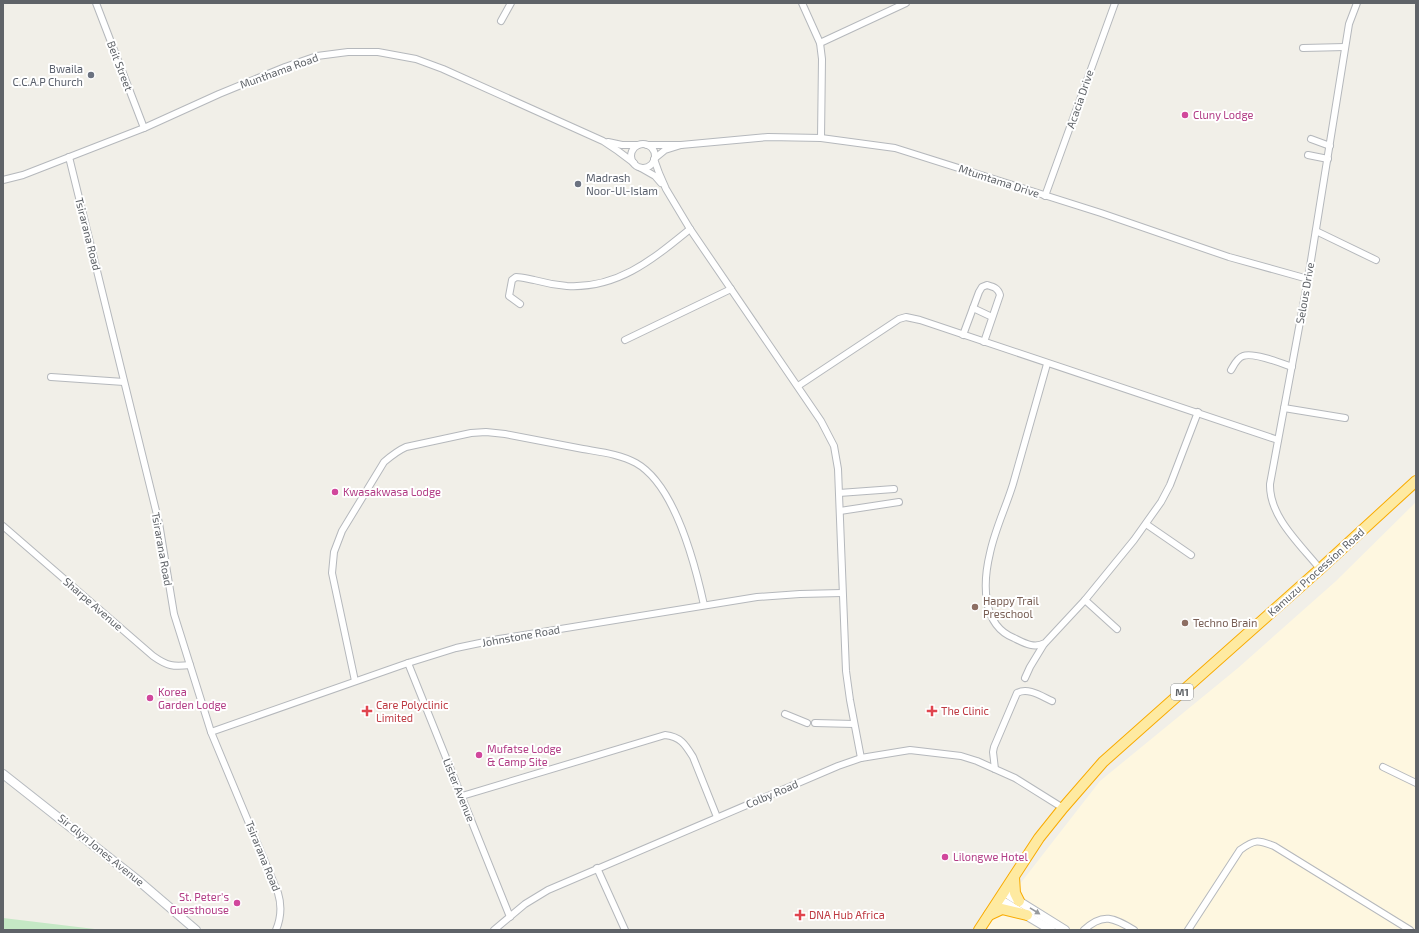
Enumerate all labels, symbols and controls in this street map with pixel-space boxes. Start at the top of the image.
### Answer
street label: Beit Street [105,39,136,93]
street label: Munthama Road [238,50,320,91]
place label: Bwaila C.C.A.P Church [12,62,83,88]
street label: Acacia Drive [1063,68,1096,130]
marker: Bwaila C.C.A.P Church [86,70,96,80]
place label: Cluny Lodge [1193,108,1254,121]
marker: Cluny Lodge [1180,110,1190,120]
street label: Mtumtama Drive [957,161,1041,200]
place label: Madrash Noor-Ul-Islam [586,171,658,197]
marker: Madrash Noor-Ul-Islam [573,179,583,189]
street label: Tsirarana Road [73,196,104,272]
street label: Selous Drive [1293,261,1316,325]
place label: Kwasakwasa Lodge [343,485,441,498]
marker: Kwasakwasa Lodge [330,487,340,497]
street label: Tsirarana Road [150,511,175,587]
street label: Kamuzu Procession Road [1265,525,1367,618]
street label: Sharpe Avenue [61,574,126,633]
place label: Happy Trail Preschool [983,594,1039,620]
marker: Happy Trail Preschool [970,602,980,612]
place label: Techno Brain [1193,616,1257,629]
marker: Techno Brain [1180,618,1190,628]
street label: Johnstone Road [481,622,561,649]
road number: M1 [1171,684,1193,700]
place label: Korea Garden Lodge [158,685,227,711]
marker: Korea Garden Lodge [145,693,155,703]
place label: Care Polyclinic Limited [376,698,448,724]
place label: The Clinic [941,704,989,717]
marker: Care Polyclinic Limited [361,705,373,717]
marker: The Clinic [926,705,938,717]
place label: Mufatse Lodge & Camp Site [487,742,562,768]
marker: Mufatse Lodge & Camp Site [474,750,484,760]
street label: Lister Avenue [441,756,478,824]
street label: Colby Road [744,777,800,810]
street label: Sir Glyn Jones Avenue [56,811,147,888]
street label: Tsirarana Road [243,819,283,893]
place label: Lilongwe Hotel [953,850,1028,863]
marker: Lilongwe Hotel [940,852,950,862]
place label: St. Peter's Guesthouse [170,890,229,916]
marker: St. Peter's Guesthouse [232,898,242,908]
one-way arrow [1030,907,1040,915]
place label: DNA Hub Africa [809,908,885,921]
marker: DNA Hub Africa [794,909,806,921]

